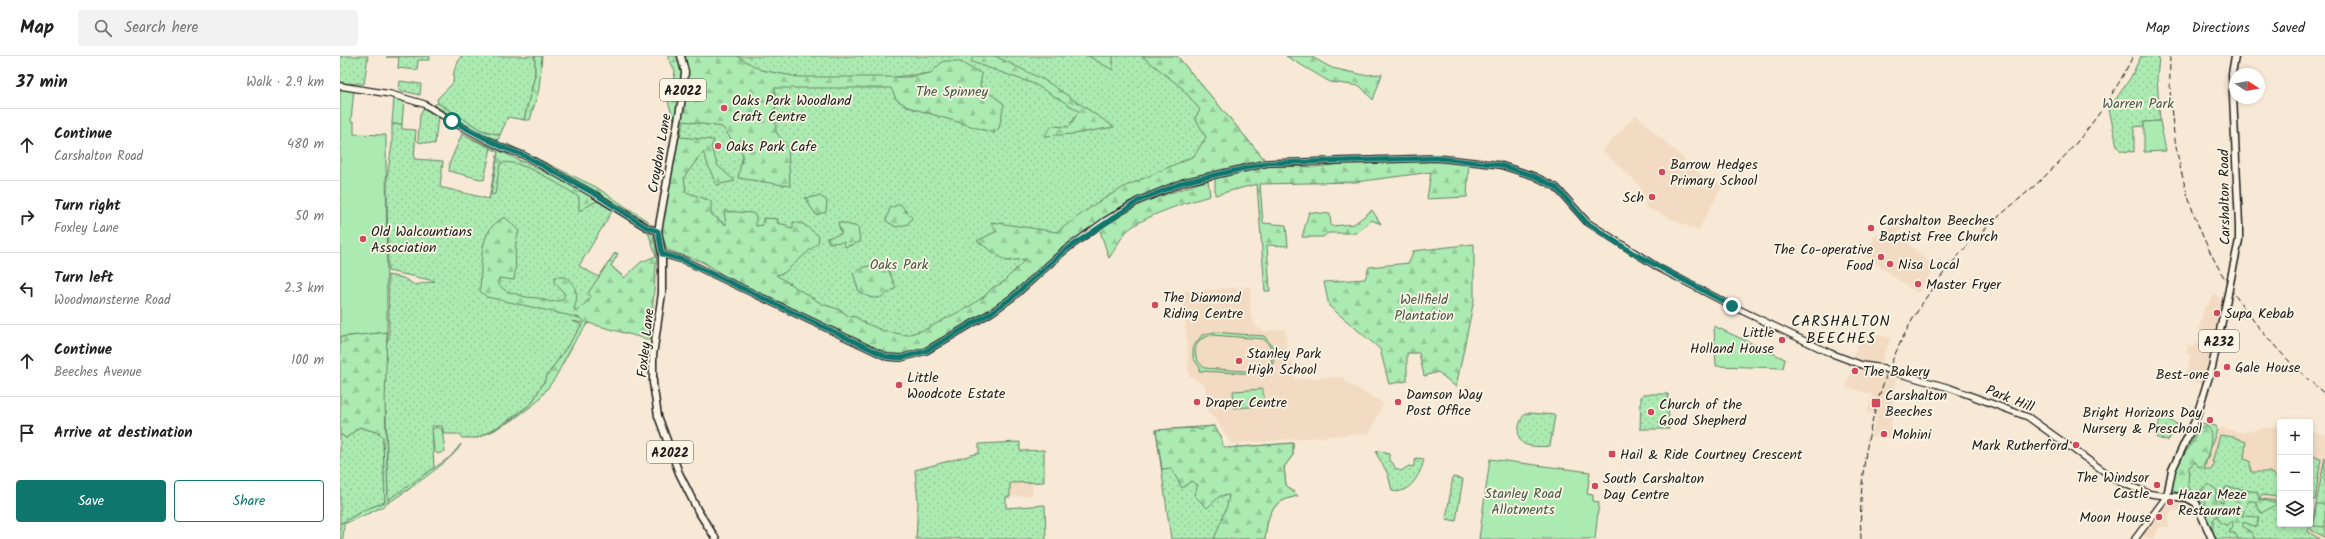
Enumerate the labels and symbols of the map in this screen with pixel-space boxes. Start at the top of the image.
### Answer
north arrow [2229,68,2265,104]
road number: A2022 [660,79,706,101]
park label: The Spinney [916,81,989,103]
place label: Oaks Park Woodland Craft Centre [732,90,852,128]
park label: Warren Park [2102,93,2174,115]
marker: Oaks Park Woodland Craft Centre [719,103,729,113]
street label: Croydon Lane [642,111,678,195]
route start [443,112,461,130]
place label: Oaks Park Cafe [726,136,817,158]
marker: Oaks Park Cafe [713,141,723,151]
street label: Carshalton Road [2213,148,2237,245]
place label: Barrow Hedges Primary School [1670,154,1758,192]
marker: Barrow Hedges Primary School [1657,167,1667,177]
place label: Sch [1623,187,1644,209]
marker: Sch [1647,192,1657,202]
place label: Carshalton Beeches Baptist Free Church [1879,210,1998,248]
place label: Old Walcountians Association [371,221,472,259]
marker: Carshalton Beeches Baptist Free Church [1866,223,1876,233]
marker: Old Walcountians Association [358,234,368,244]
place label: The Co-operative Food [1773,239,1874,277]
marker: The Co-operative Food [1876,252,1886,262]
park label: Oaks Park [870,254,929,276]
place label: Nisa Local [1898,254,1960,276]
marker: Nisa Local [1885,259,1895,269]
place label: Master Fryer [1926,274,2002,296]
marker: Master Fryer [1913,279,1923,289]
place label: The Diamond Riding Centre [1163,287,1244,325]
park label: Wellfield Plantation [1394,289,1454,327]
route end [1723,297,1741,315]
marker: The Diamond Riding Centre [1150,300,1160,310]
place label: Supa Kebab [2225,303,2295,325]
street label: Foxley Lane [631,307,661,379]
marker: Supa Kebab [2212,308,2222,318]
district label: CARSHALTON BEECHES [1791,310,1891,351]
place label: Little Holland House [1690,322,1775,360]
road number: A232 [2199,330,2239,352]
marker: Little Holland House [1777,335,1787,345]
place label: Stanley Park High School [1247,343,1322,381]
marker: Stanley Park High School [1234,356,1244,366]
place label: Gale House [2235,357,2301,379]
place label: The Bakery [1863,361,1930,383]
marker: Gale House [2222,362,2232,372]
place label: Best-one [2156,364,2210,386]
marker: The Bakery [1850,366,1860,376]
place label: Little Woodcote Estate [907,367,1006,405]
marker: Best-one [2212,369,2222,379]
street label: Park Hill [1982,379,2038,419]
marker: Little Woodcote Estate [894,380,904,390]
place label: Damson Way Post Office [1406,384,1483,422]
place label: Carshalton Beeches [1885,385,1947,423]
place label: Draper Centre [1205,392,1288,414]
place label: Church of the Good Shepherd [1659,394,1747,432]
marker: Draper Centre [1192,397,1202,407]
marker: Damson Way Post Office [1393,397,1403,407]
marker: Carshalton Beeches [1870,397,1882,409]
place label: Bright Horizons Day Nursery & Preschool [2082,402,2203,440]
marker: Church of the Good Shepherd [1646,407,1656,417]
marker: Bright Horizons Day Nursery & Preschool [2205,415,2215,425]
place label: Mohini [1892,424,1932,446]
marker: Mohini [1879,429,1889,439]
place label: Mark Rutherford [1972,435,2069,457]
marker: Mark Rutherford [2071,440,2081,450]
road number: A2022 [647,441,693,463]
place label: Hail & Ride Courtney Crescent [1620,444,1803,466]
marker: Hail & Ride Courtney Crescent [1607,449,1617,459]
place label: The Windsor Castle [2076,467,2150,505]
place label: South Carshalton Day Centre [1603,468,1704,506]
marker: The Windsor Castle [2152,480,2162,490]
marker: South Carshalton Day Centre [1590,481,1600,491]
park label: Stanley Road Allotments [1485,483,1562,521]
place label: Hazar Meze Restaurant [2178,484,2247,522]
marker: Hazar Meze Restaurant [2165,497,2175,507]
place label: Moon House [2079,507,2152,529]
marker: Moon House [2154,512,2164,522]

